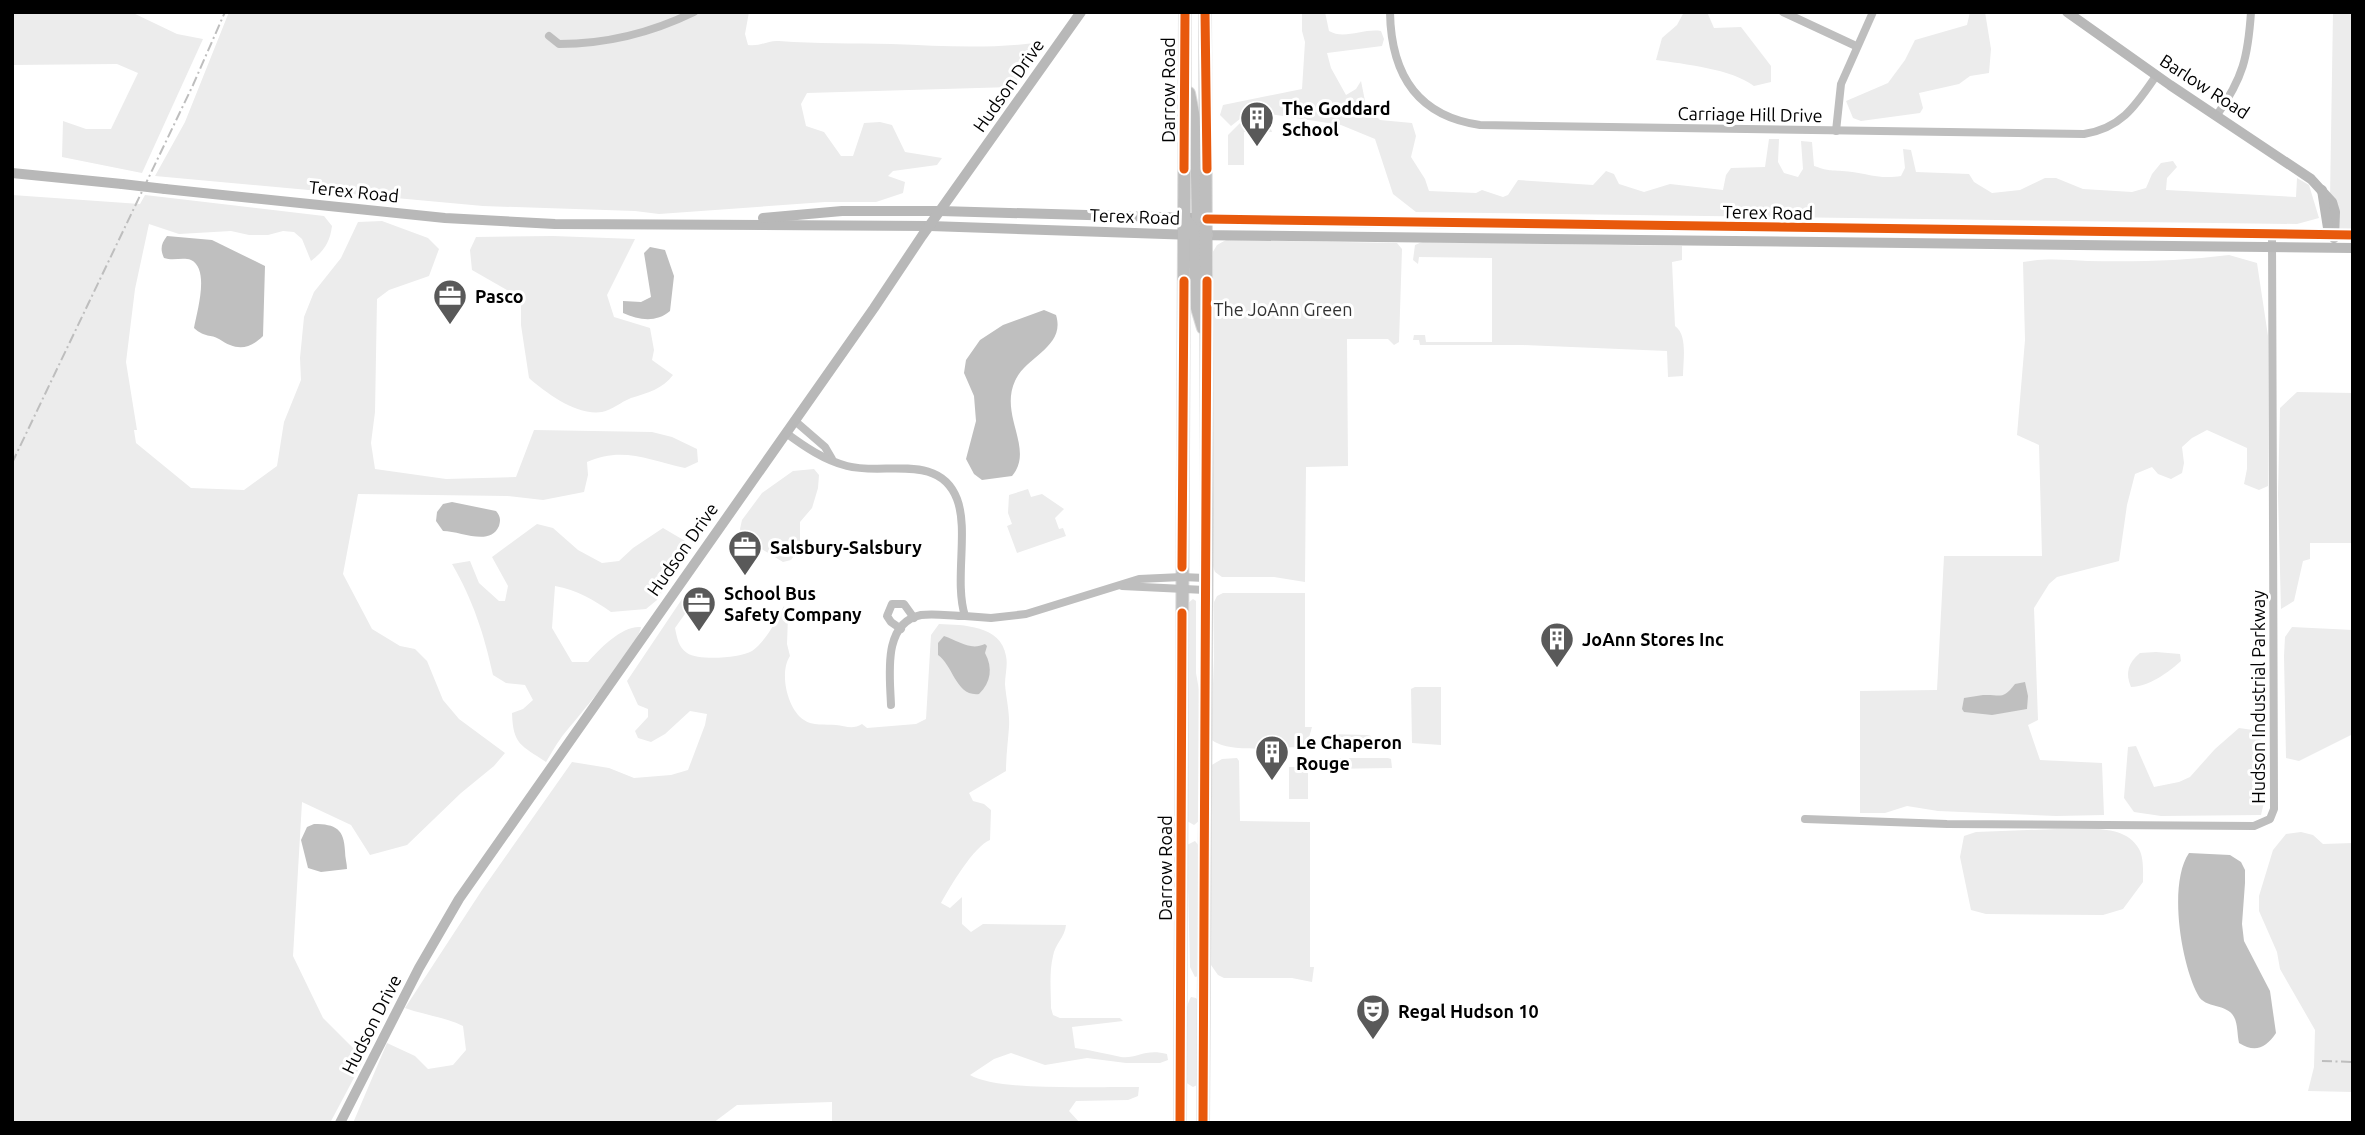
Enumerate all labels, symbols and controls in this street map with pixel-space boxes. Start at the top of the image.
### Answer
street label: Hudson Drive [969,35,1047,135]
street label: Darrow Road [1158,37,1178,143]
street label: Barlow Road [2157,50,2253,122]
place label: The Goddard School [1282,98,1391,139]
building icon: The Goddard School [1238,99,1276,148]
street label: Carriage Hill Drive [1677,103,1823,125]
street label: Terex Road [308,176,400,206]
street label: Terex Road [1723,201,1813,223]
street label: Terex Road [1089,204,1181,228]
office icon: Pasco [431,277,469,326]
place label: Pasco [475,286,524,306]
park label: The JoAnn Green [1214,299,1353,319]
street label: Hudson Drive [643,499,721,599]
office icon: Salsbury-Salsbury [726,528,764,577]
place label: Salsbury-Salsbury [770,537,922,557]
place label: School Bus Safety Company [724,583,862,624]
office icon: School Bus Safety Company [680,584,718,633]
street label: Hudson Industrial Parkway [2248,590,2268,804]
building icon: JoAnn Stores Inc [1538,620,1576,669]
place label: JoAnn Stores Inc [1582,629,1724,649]
place label: Le Chaperon Rouge [1296,732,1402,773]
building icon: Le Chaperon Rouge [1253,733,1291,782]
street label: Darrow Road [1155,815,1175,921]
street label: Hudson Drive [337,971,405,1077]
theatre icon: Regal Hudson 10 [1354,992,1392,1041]
place label: Regal Hudson 10 [1398,1001,1539,1021]

